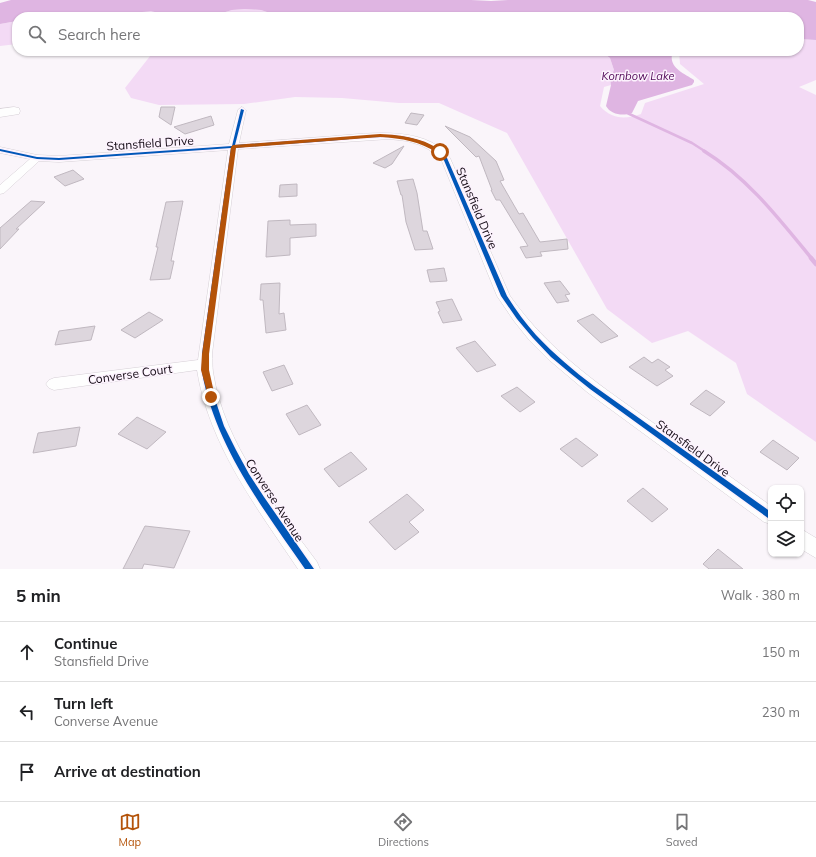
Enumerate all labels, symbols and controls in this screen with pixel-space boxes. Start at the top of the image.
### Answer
search box [12,12,804,56]
icon: search [26,23,48,45]
text: Search here [58,25,140,44]
water label: Kornbow Lake [602,69,674,83]
street label: Stansfield Drive [106,132,194,154]
route start [431,143,449,161]
street label: Stansfield Drive [453,165,501,251]
street label: Converse Court [87,361,173,387]
route end [202,388,220,406]
street label: Stansfield Drive [653,416,733,480]
street label: Converse Avenue [243,456,307,544]
map controls [768,485,804,557]
button: locate [768,485,804,521]
button: layers [768,521,804,557]
text: 5 min [16,585,61,606]
text: Walk · 380 m [721,587,800,603]
text: Continue [54,634,117,653]
icon: ahead [16,641,38,663]
text: 150 m [762,644,800,660]
text: Stansfield Drive [54,653,149,669]
text: Turn left [54,694,113,713]
icon: left [16,701,38,723]
text: 230 m [762,704,800,720]
text: Converse Avenue [54,713,158,729]
icon: arrive [16,761,38,783]
text: Arrive at destination [54,762,201,781]
tab: Map [118,811,141,849]
tab: Directions [378,811,429,849]
tab: Saved [666,811,698,849]

